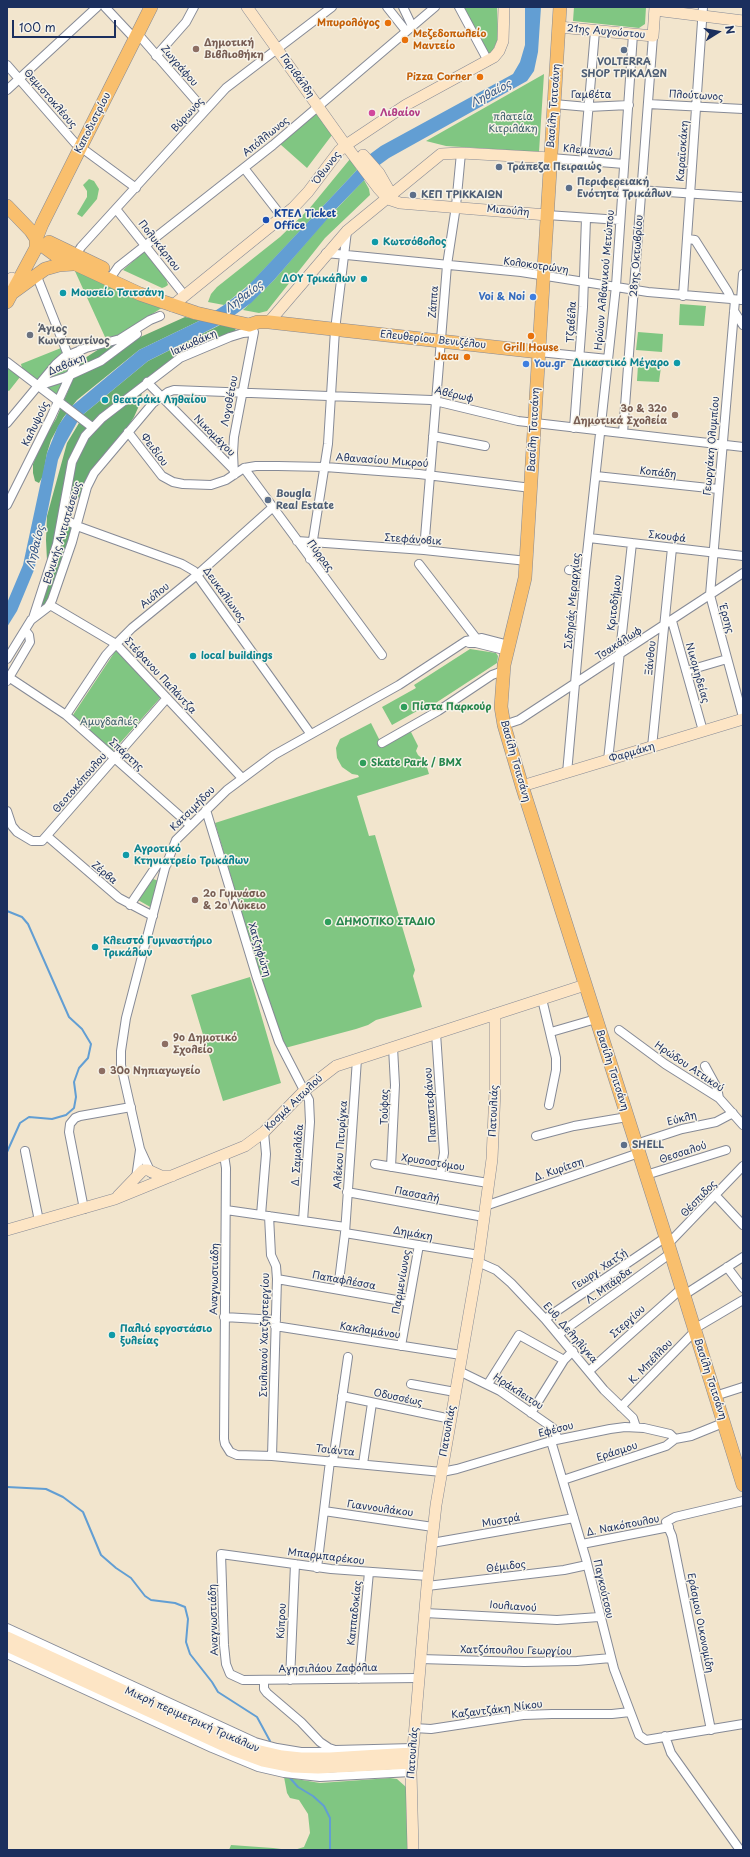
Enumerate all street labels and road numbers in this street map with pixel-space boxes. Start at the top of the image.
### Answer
street label: 21ης Αυγούστου [566,23,646,41]
street label: Ζωγράφου [158,43,200,89]
street label: Γαριβάλδη [277,52,317,100]
street label: Βασίλη Τσιτσάνη [545,63,563,149]
street label: Θεμιστοκλέους [21,67,79,131]
street label: Γαμβέτα [571,89,611,101]
street label: Πλούτωνος [669,89,723,103]
street label: Καποδιστρίου [73,91,113,155]
street label: Βύρωνος [169,95,207,135]
street label: Απόλλωνος [240,115,292,159]
street label: Καραϊσκάκη [675,120,691,182]
street label: Κλεμανσώ [563,143,613,159]
street label: Όθωνος [311,149,343,187]
street label: Μιαούλη [486,203,530,219]
street label: Ηρώων Αλβανικού Μετώπου [593,209,617,351]
street label: 28ης Οκτωβρίου [628,214,646,298]
street label: Πολυκάρπου [135,218,183,274]
street label: Κολοκοτρώνη [503,255,569,277]
street label: Ζάππα [427,285,441,319]
street label: Τζαβέλα [565,301,579,343]
street label: Ιακωβάκη [169,328,219,358]
street label: Ελευθερίου Βενιζέλου [379,328,487,352]
street label: Δαβάκη [46,352,88,378]
street label: Λογοθέτου [219,375,241,427]
street label: Αβέρωφ [433,385,475,405]
street label: Βασίλη Τσιτσάνη [526,387,542,473]
street label: Γεωργάκη Ολυμπίου [702,396,722,496]
street label: Καλυψούς [20,400,52,448]
street label: Νικομάχου [191,413,237,459]
street label: Φειδίου [138,431,170,469]
street label: Αθανασίου Μικρού [335,452,429,470]
street label: Κοπάδη [639,465,677,481]
street label: Εθνικής Αντιστάσεως [42,480,84,586]
street label: Σκουφά [648,529,686,545]
street label: Στεφάνοβικ [384,532,442,548]
street label: Πύρρας [304,538,336,574]
street label: Σιδηράς Μεραρχίας [563,552,583,650]
street label: Δευκαλίωνος [200,565,248,625]
street label: Κριτοδήμου [606,574,624,632]
street label: Αιόλου [138,581,172,611]
street label: Έρσης [716,603,736,635]
street label: Τσακάλωφ [594,625,644,663]
street label: Στέφανου Παλάντζα [122,635,198,717]
street label: Ξάνθου [643,640,659,676]
street label: Νικομηδείας [683,641,711,705]
street label: Βασίλη Τσιτσάνη [498,719,532,803]
street label: Σπάρτης [106,736,146,774]
street label: Φαρμάκη [608,740,656,766]
street label: Θεοτοκόπουλου [51,750,109,816]
street label: Κατσιμήδου [168,784,218,834]
street label: Ζέρβα [89,859,119,887]
street label: Χατζηφώτη [245,922,273,978]
street label: Βασίλη Τσιτσάνη [593,1028,631,1112]
street label: Ηρώδου Αττικού [652,1039,726,1095]
street label: Παπαστεφάνου [422,1067,440,1143]
street label: Κοσμά Αιτωλού [263,1072,325,1134]
street label: Πατουλιάς [487,1085,501,1137]
street label: Τούφας [379,1089,391,1125]
street label: Αλέκου Πιτυρίγκα [332,1100,350,1190]
street label: Εύκλη [666,1109,698,1129]
street label: Δ. Σαμολάδα [290,1124,306,1186]
street label: Θεσσαλού [658,1140,708,1166]
street label: Χρυσοστόμου [400,1152,466,1174]
street label: Δ. Κυρίτση [533,1156,585,1184]
street label: Θέσπιδος [679,1178,719,1220]
street label: Πασσαλή [393,1185,441,1205]
street label: Δημάκη [392,1225,434,1243]
street label: Αναγνωστιάδη [208,1243,222,1315]
street label: Γεωργ. Χατζή [570,1247,630,1293]
street label: Παρμενίωνος [390,1249,414,1315]
street label: Λ. Μπάρδα [584,1265,634,1307]
street label: Παπαφλέσσα [311,1270,377,1292]
street label: Στυλιανού Χατζηστεργίου [258,1273,272,1397]
street label: Ευθ. Δεληλίγκα [540,1300,600,1366]
street label: Στεργίου [608,1303,648,1341]
street label: Κακλαμάνου [339,1320,401,1342]
street label: Κ. Μπέλλου [627,1337,675,1387]
street label: Βασίλη Τσιτσάνη [691,1337,729,1421]
street label: Ηράκλειτου [491,1371,545,1413]
street label: Οδυσσέως [372,1387,424,1409]
street label: Πατουλιάς [438,1404,458,1458]
street label: Εφέσου [537,1420,575,1440]
street label: Εράσμου [595,1440,639,1464]
street label: Τσιάντα [315,1443,355,1459]
street label: Γιαννουλάκου [346,1498,414,1520]
street label: Μυστρά [481,1512,521,1530]
street label: Δ. Νακόπουλου [585,1513,661,1539]
street label: Μπαρμπαρέκου [287,1546,365,1568]
street label: Παγκούτσου [590,1558,616,1620]
street label: Θέμιδος [486,1559,526,1575]
street label: Εράσμου Οικονομίδη [684,1572,716,1674]
street label: Καππαδοκίας [346,1580,364,1646]
street label: Αναγνωστιάδη [207,1584,221,1656]
street label: Ιουλιανού [489,1599,537,1615]
street label: Κύπρου [275,1603,289,1639]
street label: Χατζόπουλου Γεωργίου [460,1644,572,1658]
street label: Αγησιλάου Ζαφόλια [278,1662,378,1676]
street label: Μικρή περιμετρική Τρικάλων [123,1685,261,1755]
street label: Καζαντζάκη Νίκου [451,1698,543,1722]
street label: Πατουλιάς [405,1727,421,1779]

